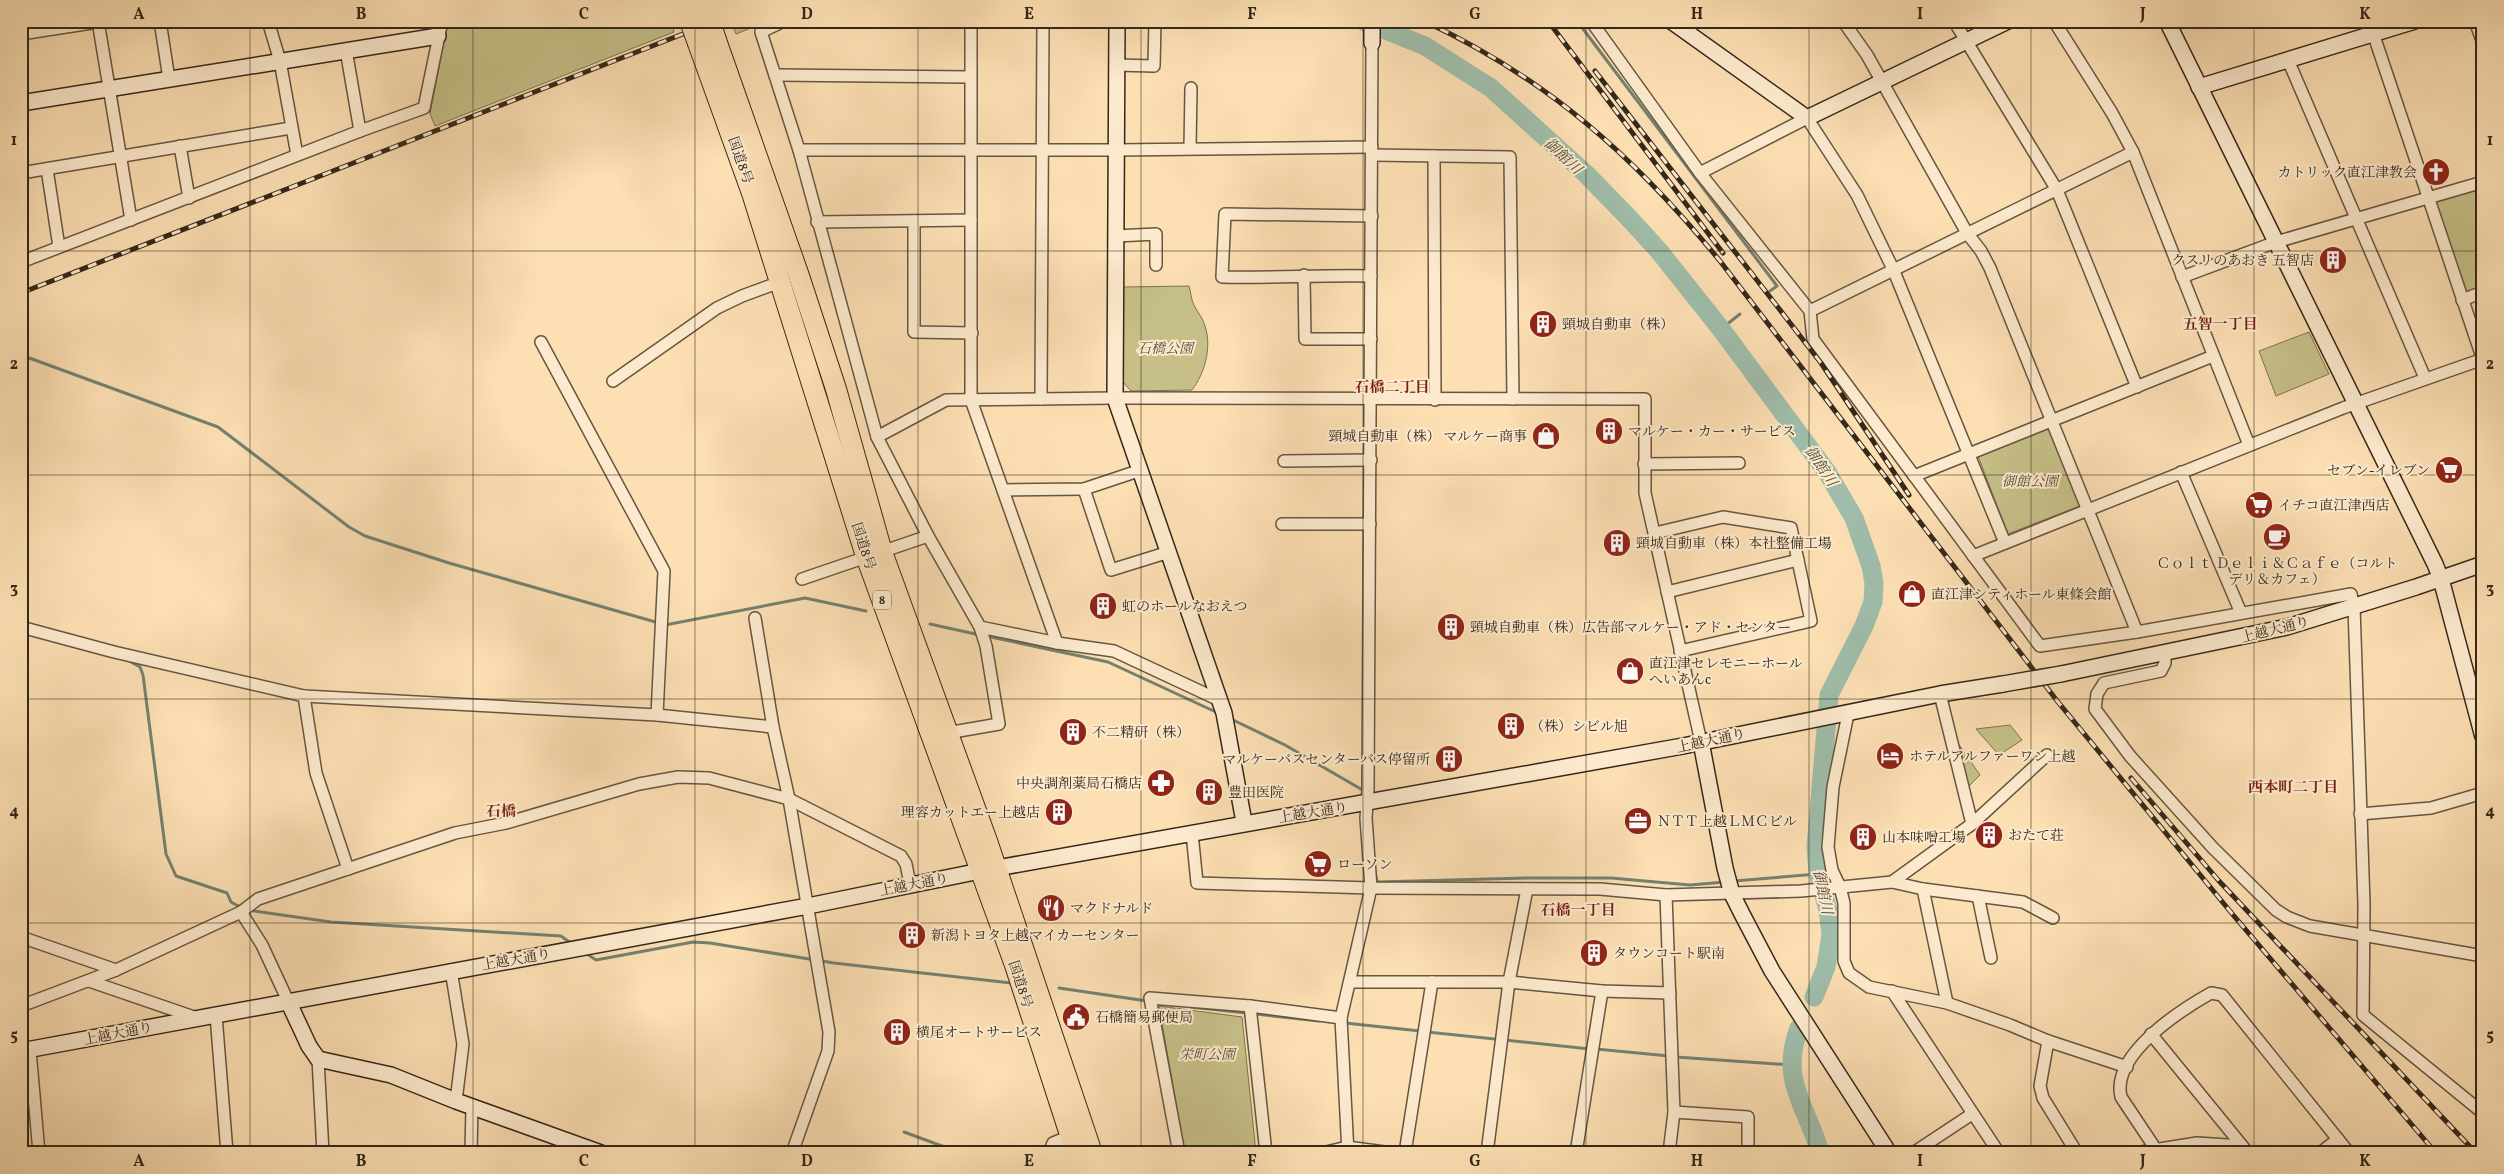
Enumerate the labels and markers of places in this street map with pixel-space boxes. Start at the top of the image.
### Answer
church icon: カトリック直江津教会 [2421,157,2451,187]
place label: カトリック直江津教会 [2278,164,2417,183]
building icon: クスリのあおき 五智店 [2318,245,2348,275]
place label: クスリのあおき 五智店 [2171,252,2314,271]
building icon: 頸城自動車（株） [1528,309,1558,339]
place label: 頸城自動車（株） [1562,316,1674,335]
building icon: マルケー・カー・サービス [1594,416,1624,446]
shop icon: 頸城自動車（株） マルケー商事 [1531,421,1561,451]
place label: マルケー・カー・サービス [1628,423,1796,442]
place label: 頸城自動車（株） マルケー商事 [1328,428,1527,447]
supermarket icon: セブン-イレブン [2434,455,2464,485]
place label: セブン-イレブン [2327,462,2430,481]
supermarket icon: イチコ直江津西店 [2244,490,2274,520]
place label: イチコ直江津西店 [2278,497,2389,516]
cafe icon: Ｃｏｌｔ Ｄｅｌｉ＆Ｃａｆｅ（コルト デリ＆カフェ） [2262,522,2292,552]
building icon: 頸城自動車（株）本社整備工場 [1602,528,1632,558]
place label: 頸城自動車（株）本社整備工場 [1636,535,1832,554]
place label: Ｃｏｌｔ Ｄｅｌｉ＆Ｃａｆｅ（コルト デリ＆カフェ） [2157,555,2397,590]
shop icon: 直江津シティホール東條会館 [1897,579,1927,609]
place label: 直江津シティホール東條会館 [1931,586,2112,605]
building icon: 虹のホールなおえつ [1088,591,1118,621]
place label: 虹のホールなおえつ [1122,598,1247,617]
building icon: 頸城自動車（株）広告部マルケー・アド・センター [1436,612,1466,642]
place label: 頸城自動車（株）広告部マルケー・アド・センター [1470,619,1791,638]
place label: 直江津セレモニーホール へいあんc [1649,655,1803,690]
shop icon: 直江津セレモニーホール へいあんc [1615,656,1645,686]
building icon: （株）シビル旭 [1496,711,1526,741]
building icon: 不二精研（株） [1058,717,1088,747]
place label: （株）シビル旭 [1530,718,1628,737]
place label: 不二精研（株） [1092,724,1190,743]
hotel icon: ホテルアルファーワン上越 [1875,741,1905,771]
building icon: マルケーバスセンターバス停留所 [1434,744,1464,774]
place label: ホテルアルファーワン上越 [1909,748,2075,767]
place label: マルケーバスセンターバス停留所 [1222,751,1430,770]
pharmacy icon: 中央調剤薬局石橋店 [1146,768,1176,798]
place label: 中央調剤薬局石橋店 [1016,775,1142,794]
building icon: 豊田医院 [1194,777,1224,807]
place label: 豊田医院 [1228,784,1284,803]
building icon: 理容カットエー上越店 [1044,797,1074,827]
place label: 理容カットエー上越店 [901,804,1040,823]
office icon: ＮＴＴ上越ＬＭＣビル [1623,806,1653,836]
place label: ＮＴＴ上越ＬＭＣビル [1657,813,1797,832]
building icon: おたて荘 [1974,820,2004,850]
building icon: 山本味噌工場 [1848,822,1878,852]
place label: おたて荘 [2008,827,2064,846]
place label: 山本味噌工場 [1882,829,1966,848]
supermarket icon: ローソン [1303,849,1333,879]
place label: ローソン [1337,856,1392,875]
restaurant icon: マクドナルド [1036,893,1066,923]
place label: マクドナルド [1070,900,1153,919]
building icon: 新潟トヨタ上越マイカーセンター [897,920,927,950]
place label: 新潟トヨタ上越マイカーセンター [931,927,1139,946]
building icon: タウンコート駅南 [1579,938,1609,968]
place label: タウンコート駅南 [1613,945,1725,964]
public building icon: 石橋簡易郵便局 [1061,1002,1091,1032]
place label: 石橋簡易郵便局 [1095,1009,1193,1028]
building icon: 横尾オートサービス [882,1017,912,1047]
place label: 横尾オートサービス [916,1024,1042,1043]

